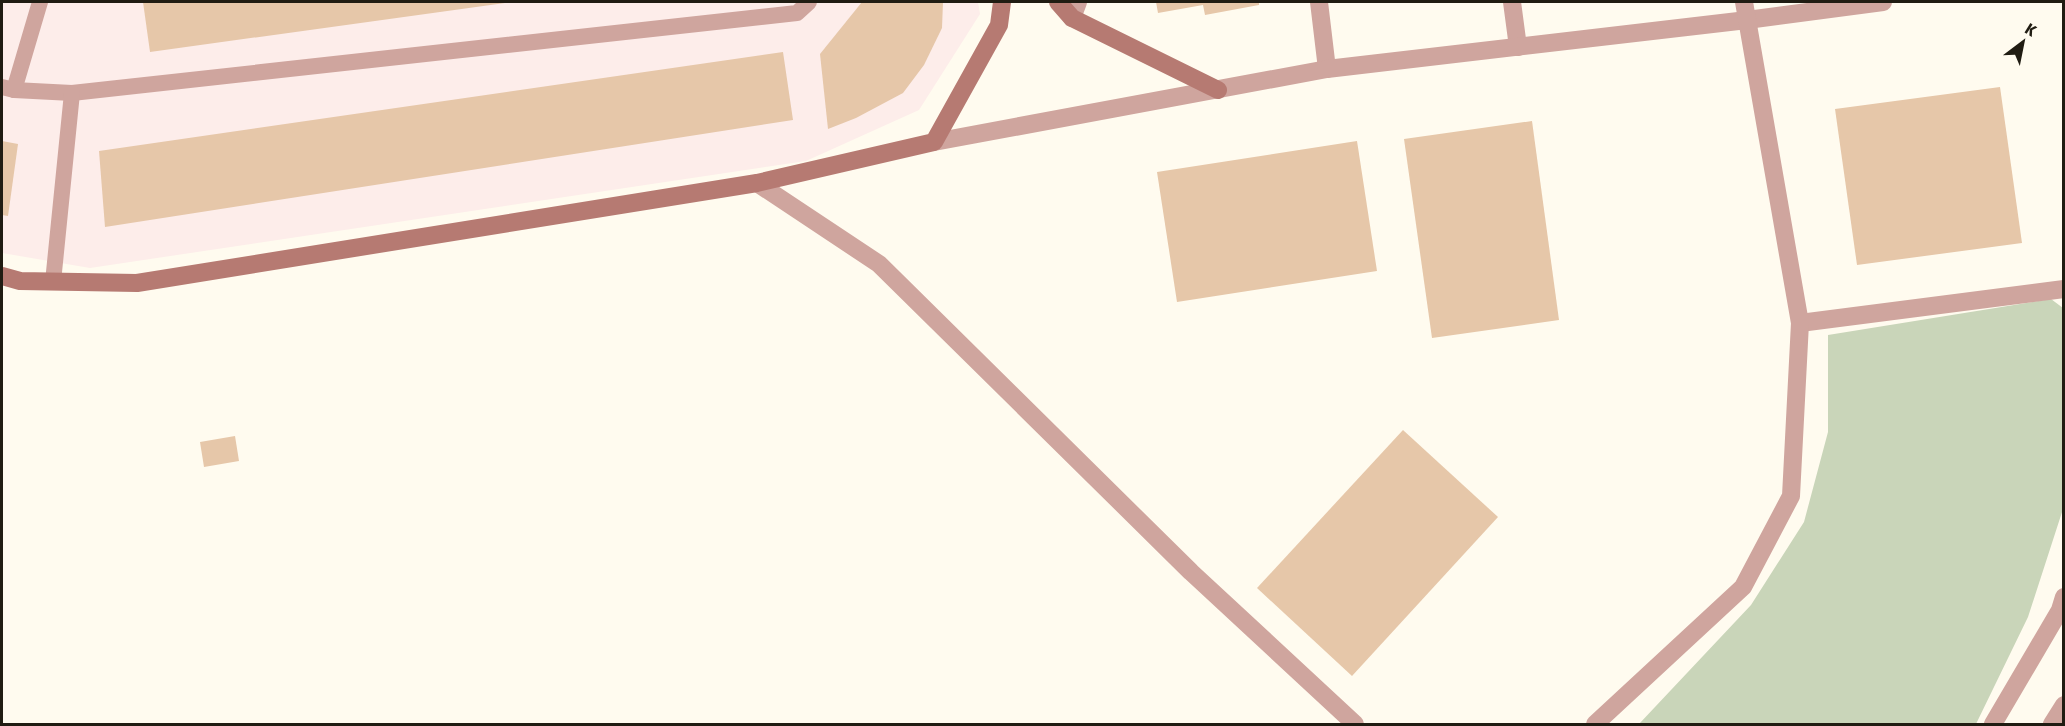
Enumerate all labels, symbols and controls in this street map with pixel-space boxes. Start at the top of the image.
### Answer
north arrow [1993,12,2053,72]
text: K [2022,19,2040,41]

